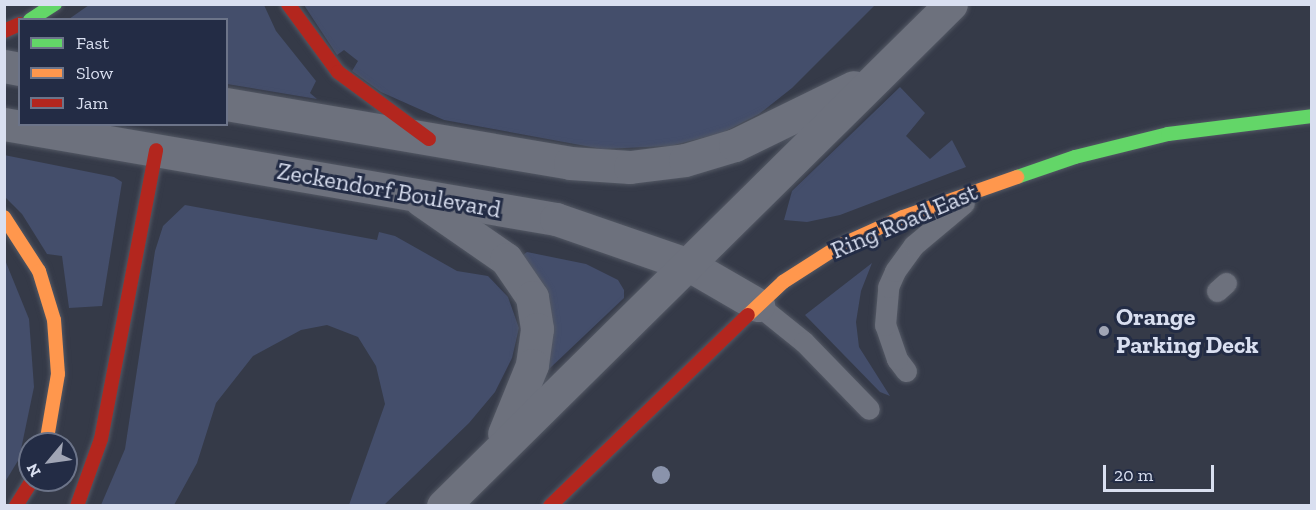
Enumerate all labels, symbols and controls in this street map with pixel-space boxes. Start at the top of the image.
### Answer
legend [18,18,228,126]
text: Fast [76,32,109,54]
text: Slow [76,62,113,84]
text: Jam [76,92,108,114]
street label: Zeckendorf Boulevard [275,156,503,224]
street label: Ring Road East [827,177,981,265]
place label: Orange Parking Deck [1116,303,1258,359]
marker: Orange Parking Deck [1097,324,1111,338]
north arrow [18,432,78,492]
scale bar [1106,453,1217,491]
text: N [22,460,45,480]
text: 20 m [1114,464,1153,486]

